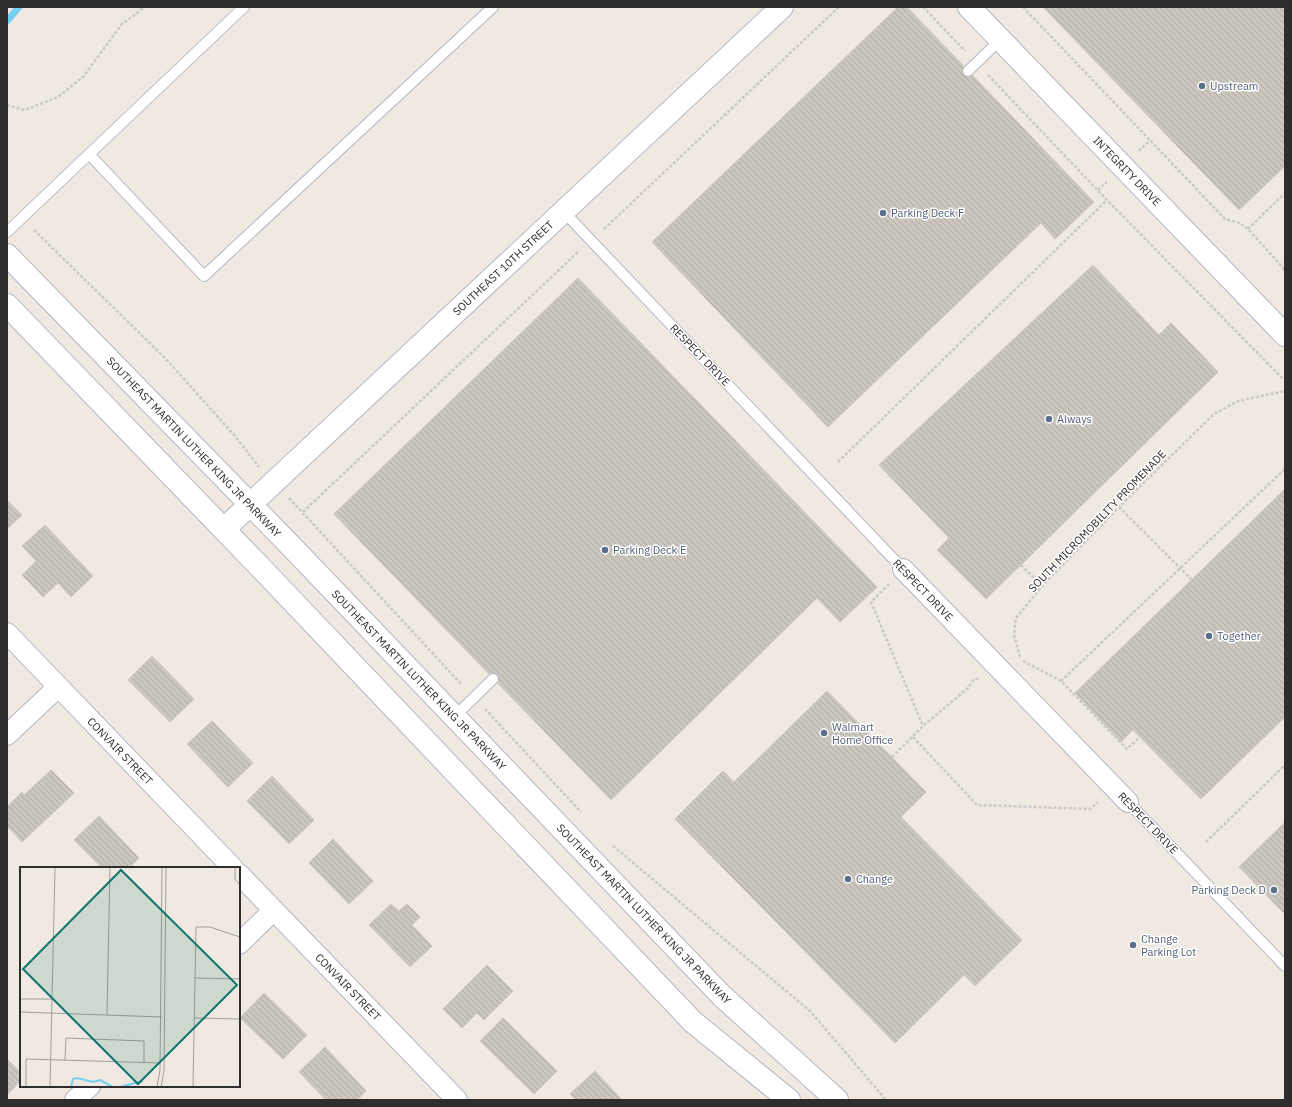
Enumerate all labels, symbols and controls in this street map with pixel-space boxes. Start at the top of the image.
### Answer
place label: Upstream [1210,79,1258,93]
marker: Upstream [1197,81,1207,91]
street label: INTEGRITY DRIVE [1090,133,1164,209]
place label: Parking Deck F [891,206,964,220]
marker: Parking Deck F [878,208,888,218]
street label: SOUTHEAST 10TH STREET [450,217,557,318]
street label: RESPECT DRIVE [667,321,733,389]
street label: SOUTHEAST MARTIN LUTHER KING JR PARKWAY [104,354,285,540]
place label: Always [1057,412,1092,426]
marker: Always [1044,414,1054,424]
street label: SOUTH MICROMOBILITY PROMENADE [1025,447,1169,595]
place label: Parking Deck E [613,543,686,557]
marker: Parking Deck E [600,545,610,555]
street label: RESPECT DRIVE [890,556,956,624]
street label: SOUTHEAST MARTIN LUTHER KING JR PARKWAY [329,587,510,773]
place label: Together [1217,629,1261,643]
marker: Together [1204,631,1214,641]
street label: CONVAIR STREET [84,714,156,788]
place label: Walmart Home Office [832,720,893,747]
marker: Walmart Home Office [819,728,829,738]
street label: RESPECT DRIVE [1115,789,1181,857]
street label: SOUTHEAST MARTIN LUTHER KING JR PARKWAY [554,821,735,1007]
inset map [20,867,240,1087]
place label: Change [856,872,893,886]
marker: Change [843,874,853,884]
place label: Parking Deck D [1192,883,1266,897]
marker: Parking Deck D [1269,885,1279,895]
place label: Change Parking Lot [1141,932,1196,959]
marker: Change Parking Lot [1128,940,1138,950]
street label: CONVAIR STREET [312,950,384,1024]

